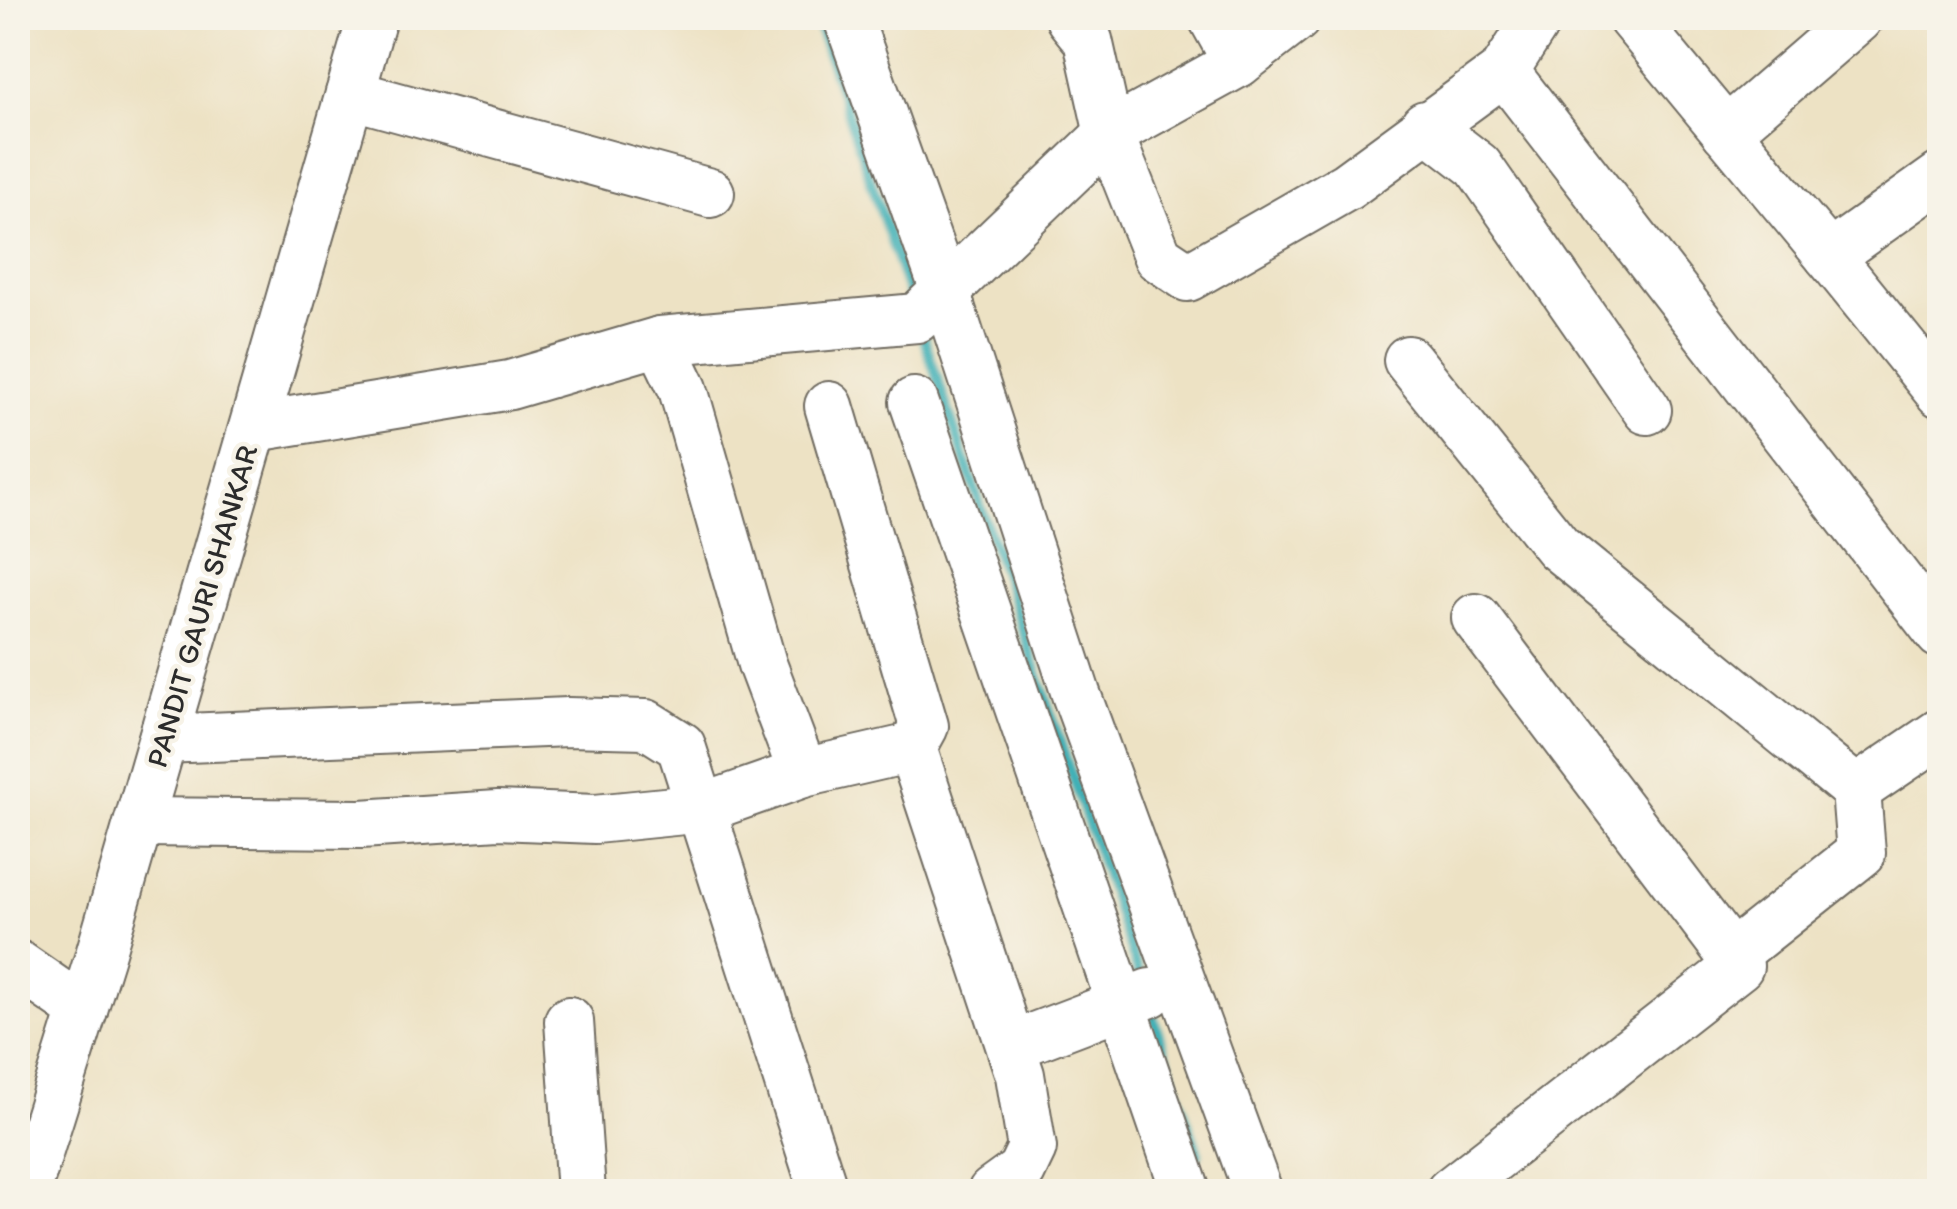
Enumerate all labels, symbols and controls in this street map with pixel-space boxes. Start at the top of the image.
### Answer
street label: PANDIT GAURI SHANKAR [138,440,265,771]

